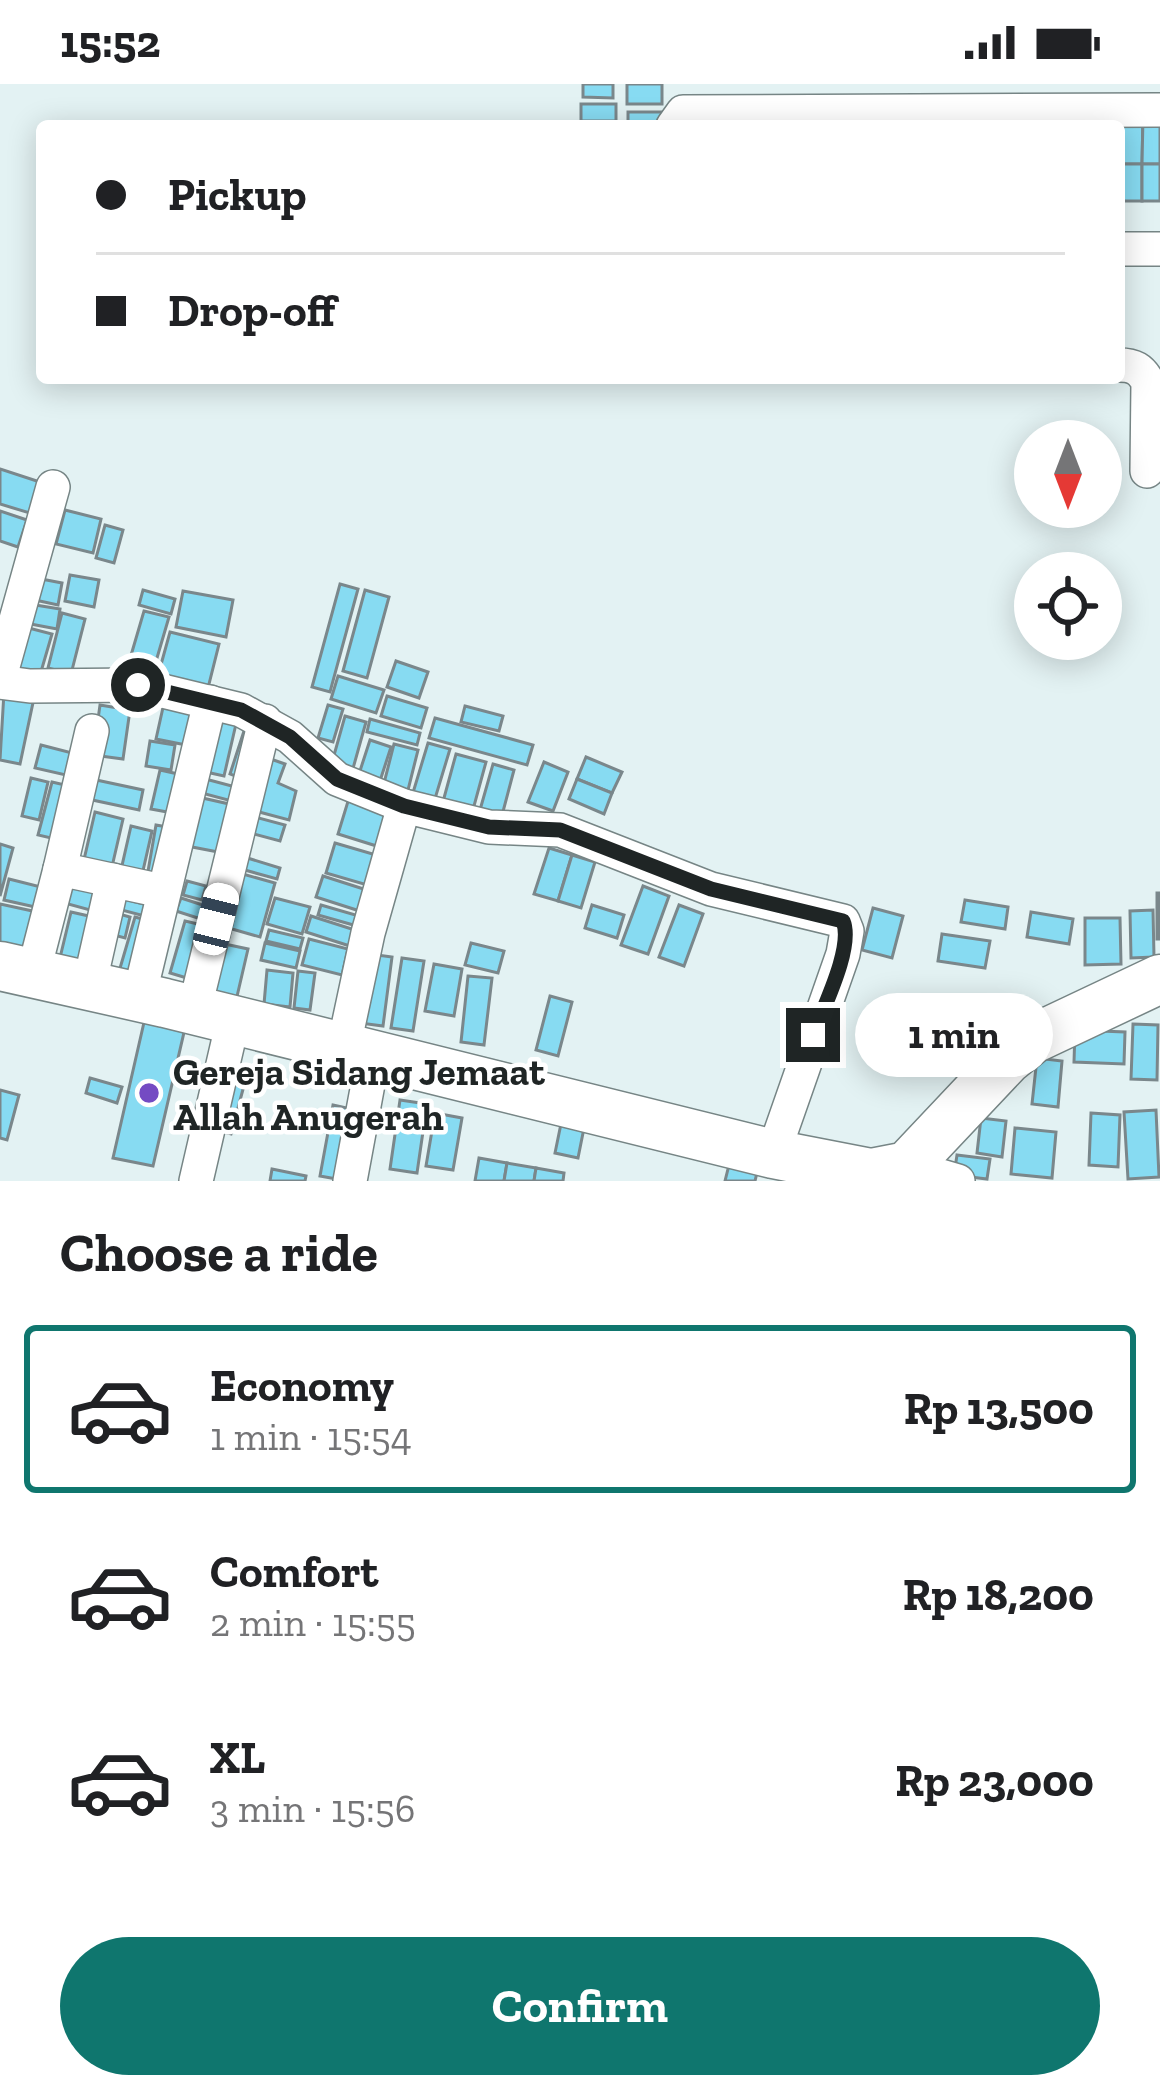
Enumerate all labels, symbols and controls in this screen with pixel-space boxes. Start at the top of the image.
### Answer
text: 15:52 [60,15,161,69]
text: Pickup [168,168,306,222]
text: Drop-off [168,284,336,338]
north arrow [1014,420,1122,528]
map controls [1014,420,1122,660]
button: locate [1014,552,1122,660]
route start [111,658,165,712]
car [190,880,242,958]
callout: 1 min [855,993,1053,1077]
route end [786,1008,840,1062]
text: 1 min [908,1011,1000,1058]
place label: Gereja Sidang Jemaat Allah Anugerah [173,1048,545,1140]
marker: Gereja Sidang Jemaat Allah Anugerah [136,1080,162,1106]
text: Choose a ride [60,1220,378,1285]
icon: car [66,1355,174,1463]
text: Economy [210,1359,394,1413]
text: Rp 13,500 [904,1382,1094,1436]
text: 1 min · 15:54 [210,1413,412,1460]
icon: car [66,1541,174,1649]
text: Comfort [210,1545,378,1599]
text: Rp 18,200 [903,1568,1094,1622]
text: 2 min · 15:55 [210,1599,416,1646]
icon: car [66,1727,174,1835]
text: XL [210,1731,265,1785]
text: Rp 23,000 [895,1754,1094,1808]
text: 3 min · 15:56 [210,1785,416,1832]
button: Confirm [60,1937,1100,2075]

